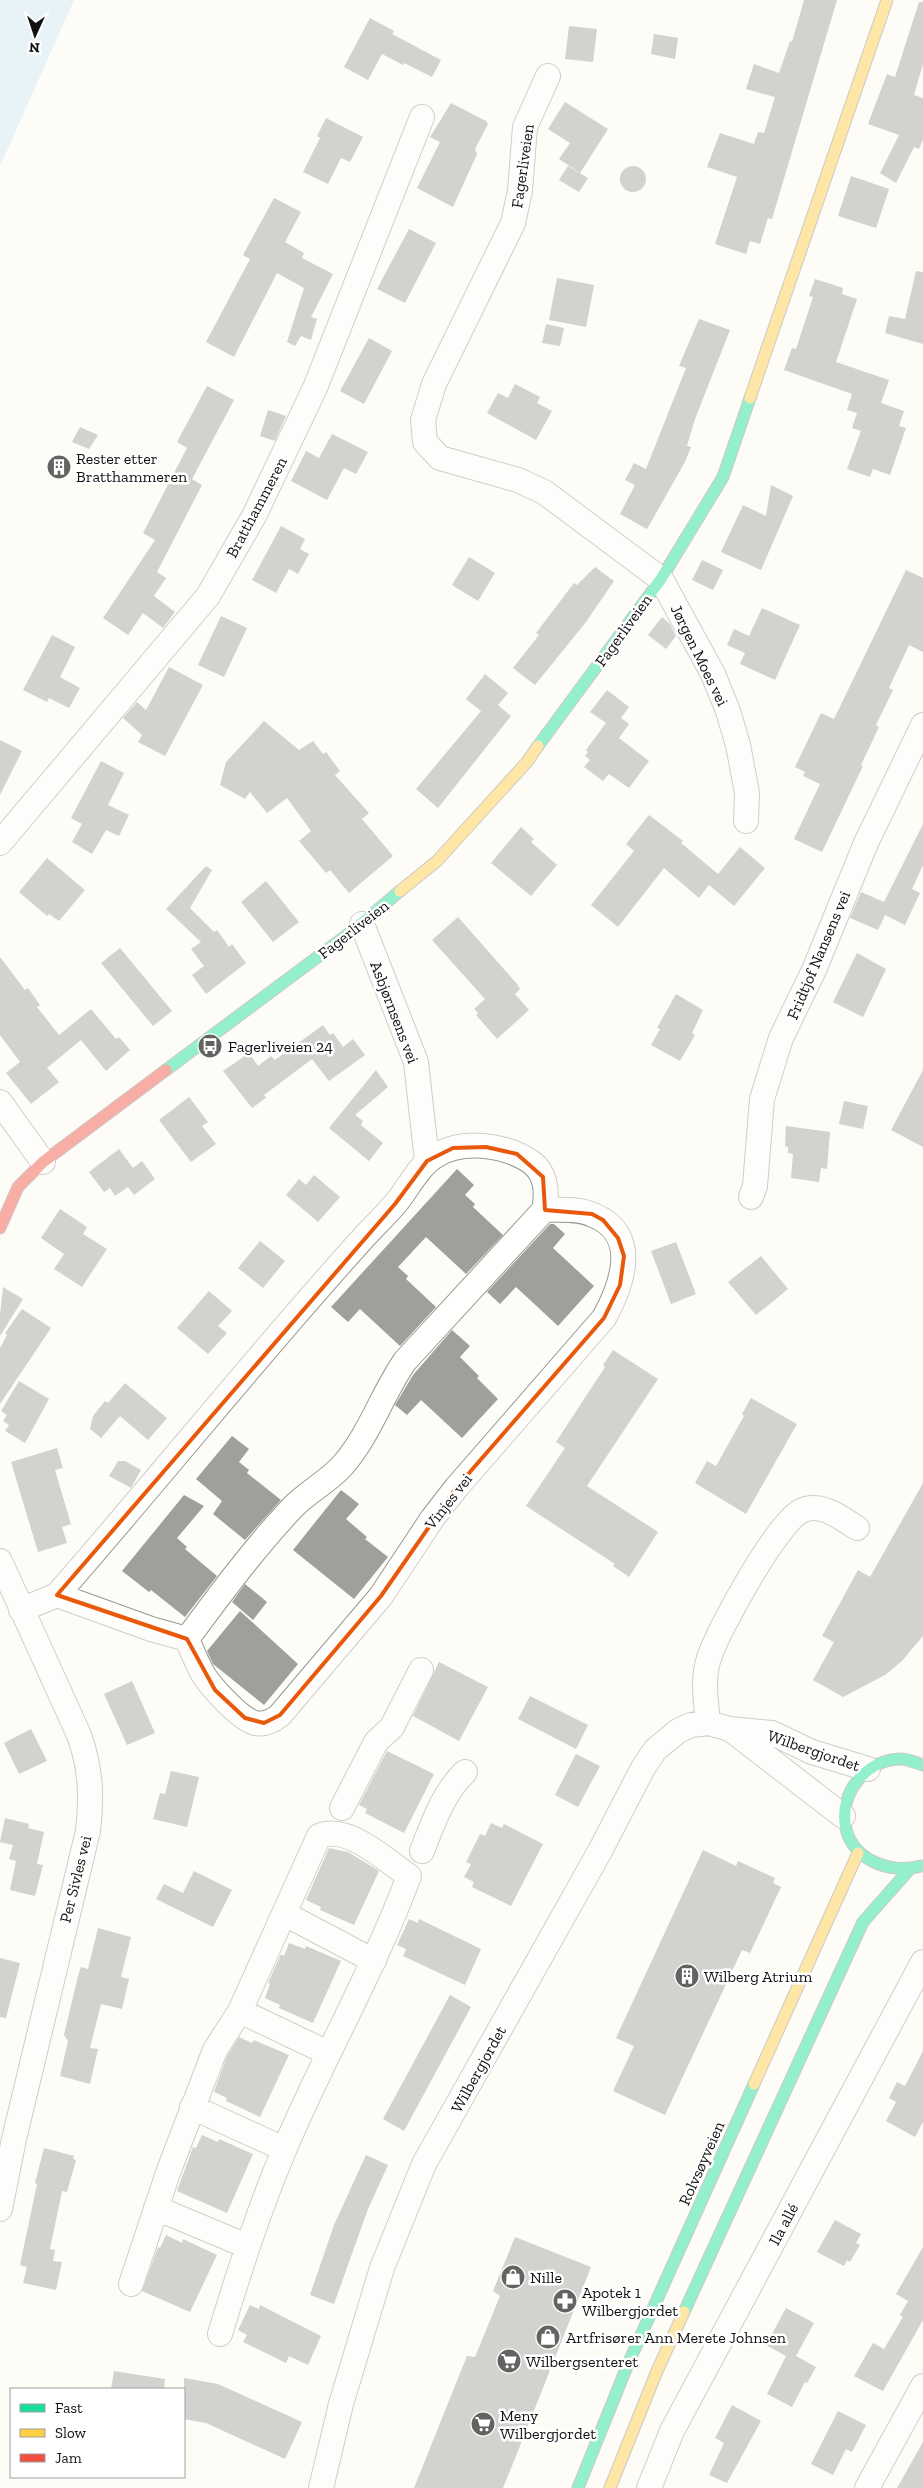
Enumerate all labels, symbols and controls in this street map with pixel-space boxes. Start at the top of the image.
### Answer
north arrow [10,10,60,60]
text: N [28,39,40,56]
street label: Fagerliveien [507,122,538,209]
place label: Rester etter Bratthammeren [76,449,188,486]
street label: Bratthammeren [222,453,291,561]
building icon: Rester etter Bratthammeren [46,454,72,480]
street label: Fagerliveien [591,590,656,670]
street label: Jørgen Moes vei [667,601,733,710]
street label: Fridtjof Nansens vei [783,888,854,1022]
street label: Fagerliveien [314,895,393,963]
street label: Asbjørnsens vei [366,958,423,1066]
bus stop icon: Fagerliveien 24 [197,1033,223,1059]
place label: Fagerliveien 24 [228,1037,333,1056]
street label: Vinjes vei [420,1469,476,1534]
street label: Wilbergjordet [765,1726,862,1775]
street label: Per Sivles vei [55,1833,96,1925]
building icon: Wilberg Atrium [674,1963,700,1989]
place label: Wilberg Atrium [704,1967,812,1986]
street label: Wilbergjordet [447,2023,510,2116]
street label: Rolvsøyveien [675,2118,729,2208]
street label: Ila allé [765,2200,802,2248]
shop icon: Nille [500,2264,526,2290]
place label: Nille [530,2268,562,2287]
place label: Apotek 1 Wilbergjordet [582,2283,678,2320]
pharmacy icon: Apotek 1 Wilbergjordet [552,2288,578,2314]
shop icon: Artfrisører Ann Merete Johnsen [535,2324,561,2350]
place label: Artfrisører Ann Merete Johnsen [566,2328,787,2347]
supermarket icon: Wilbergsenteret [496,2348,522,2374]
place label: Wilbergsenteret [526,2352,638,2371]
legend [10,2388,185,2478]
text: Fast [55,2399,83,2417]
place label: Meny Wilbergjordet [500,2406,596,2443]
supermarket icon: Meny Wilbergjordet [470,2411,496,2437]
text: Slow [55,2424,87,2442]
text: Jam [55,2449,82,2467]

